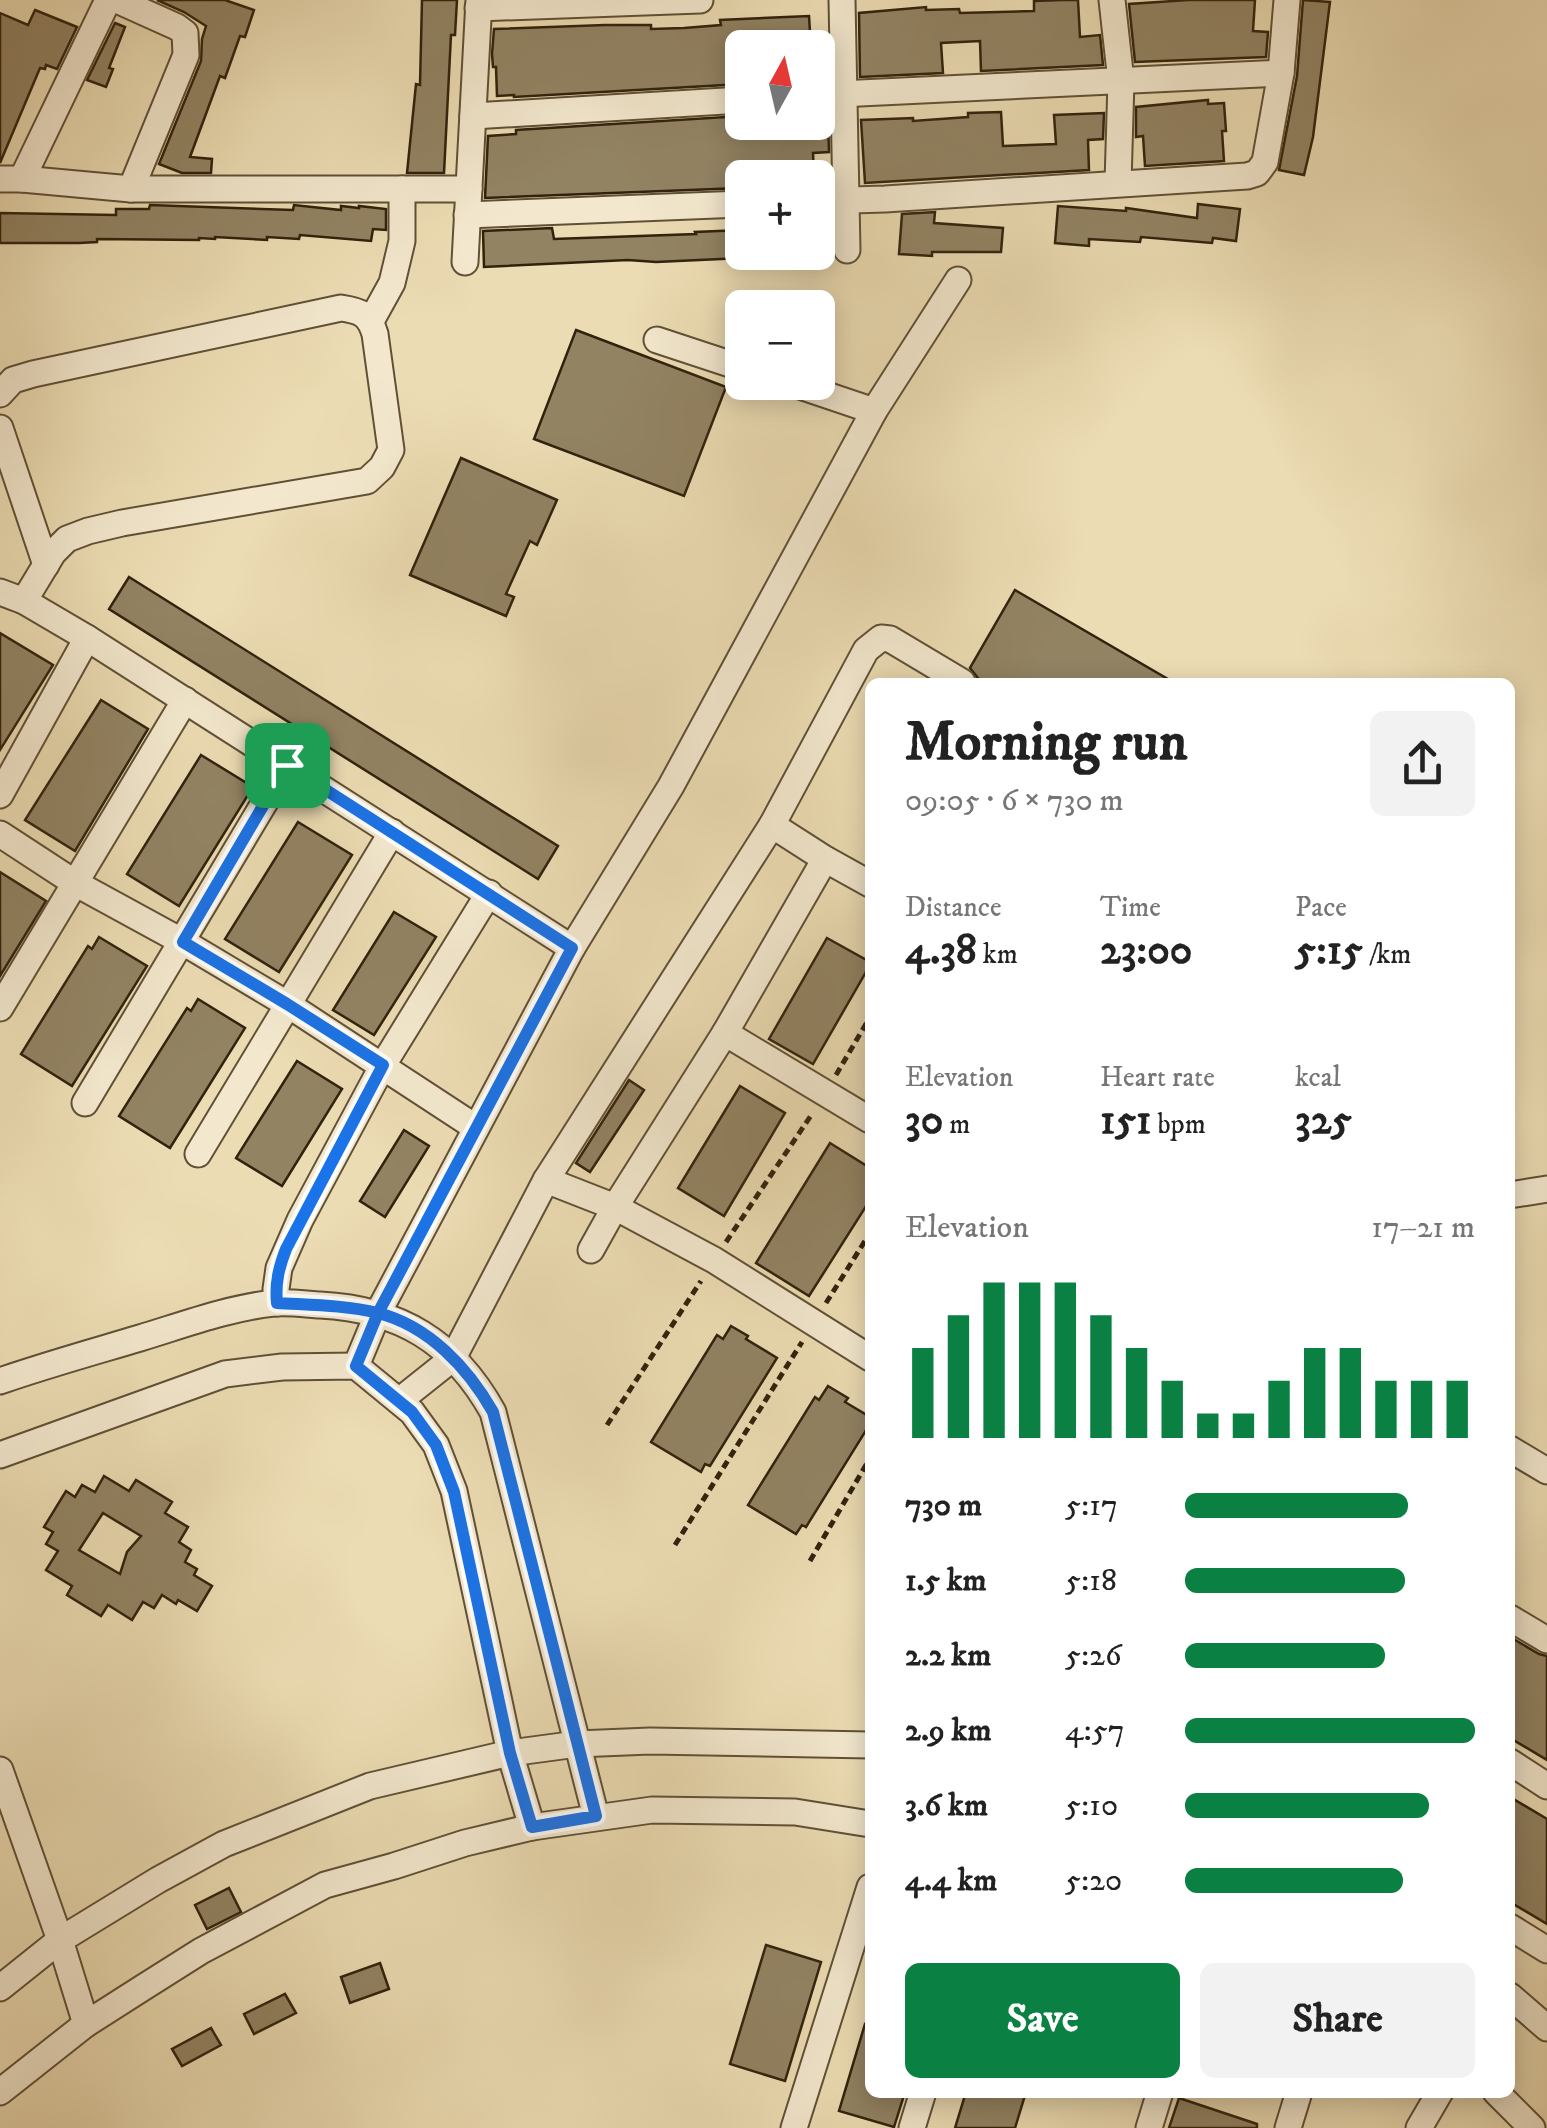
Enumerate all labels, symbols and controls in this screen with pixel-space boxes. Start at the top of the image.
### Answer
north arrow [725,30,835,140]
map controls [725,30,835,400]
button: + [725,160,835,270]
button: − [725,290,835,400]
text: Morning run [905,709,1187,778]
button: share [1370,711,1475,816]
pin [245,723,330,808]
icon: arrive [260,738,315,793]
text: 09:05 · 6 × 730 m [905,781,1124,821]
text: Distance [905,890,1001,925]
text: Time [1100,890,1161,925]
text: Pace [1295,890,1347,925]
text: 4.38 [905,925,977,977]
text: 23:00 [1100,925,1192,977]
text: 5:15 [1295,925,1363,977]
text: km [977,937,1018,972]
text: /km [1363,937,1411,972]
text: Elevation [905,1060,1013,1095]
text: Heart rate [1100,1060,1215,1095]
text: kcal [1295,1060,1341,1095]
text: 30 [905,1095,943,1147]
text: 151 [1100,1095,1151,1147]
text: 325 [1295,1095,1352,1147]
text: m [943,1107,970,1142]
text: bpm [1151,1107,1206,1142]
text: Elevation [905,1208,1029,1248]
text: 17–21 m [1371,1208,1475,1248]
text: 730 m [905,1486,982,1526]
text: 5:17 [1065,1486,1118,1526]
text: 1.5 km [905,1561,987,1601]
text: 5:18 [1065,1561,1117,1601]
text: 2.2 km [905,1636,991,1676]
text: 5:26 [1065,1636,1122,1676]
text: 2.9 km [905,1711,992,1751]
text: 4:57 [1065,1711,1125,1751]
text: 3.6 km [905,1786,988,1826]
text: 5:10 [1065,1786,1118,1826]
text: 4.4 km [905,1861,997,1901]
text: 5:20 [1065,1861,1122,1901]
button: Save [905,1963,1180,2078]
button: Share [1200,1963,1475,2078]

